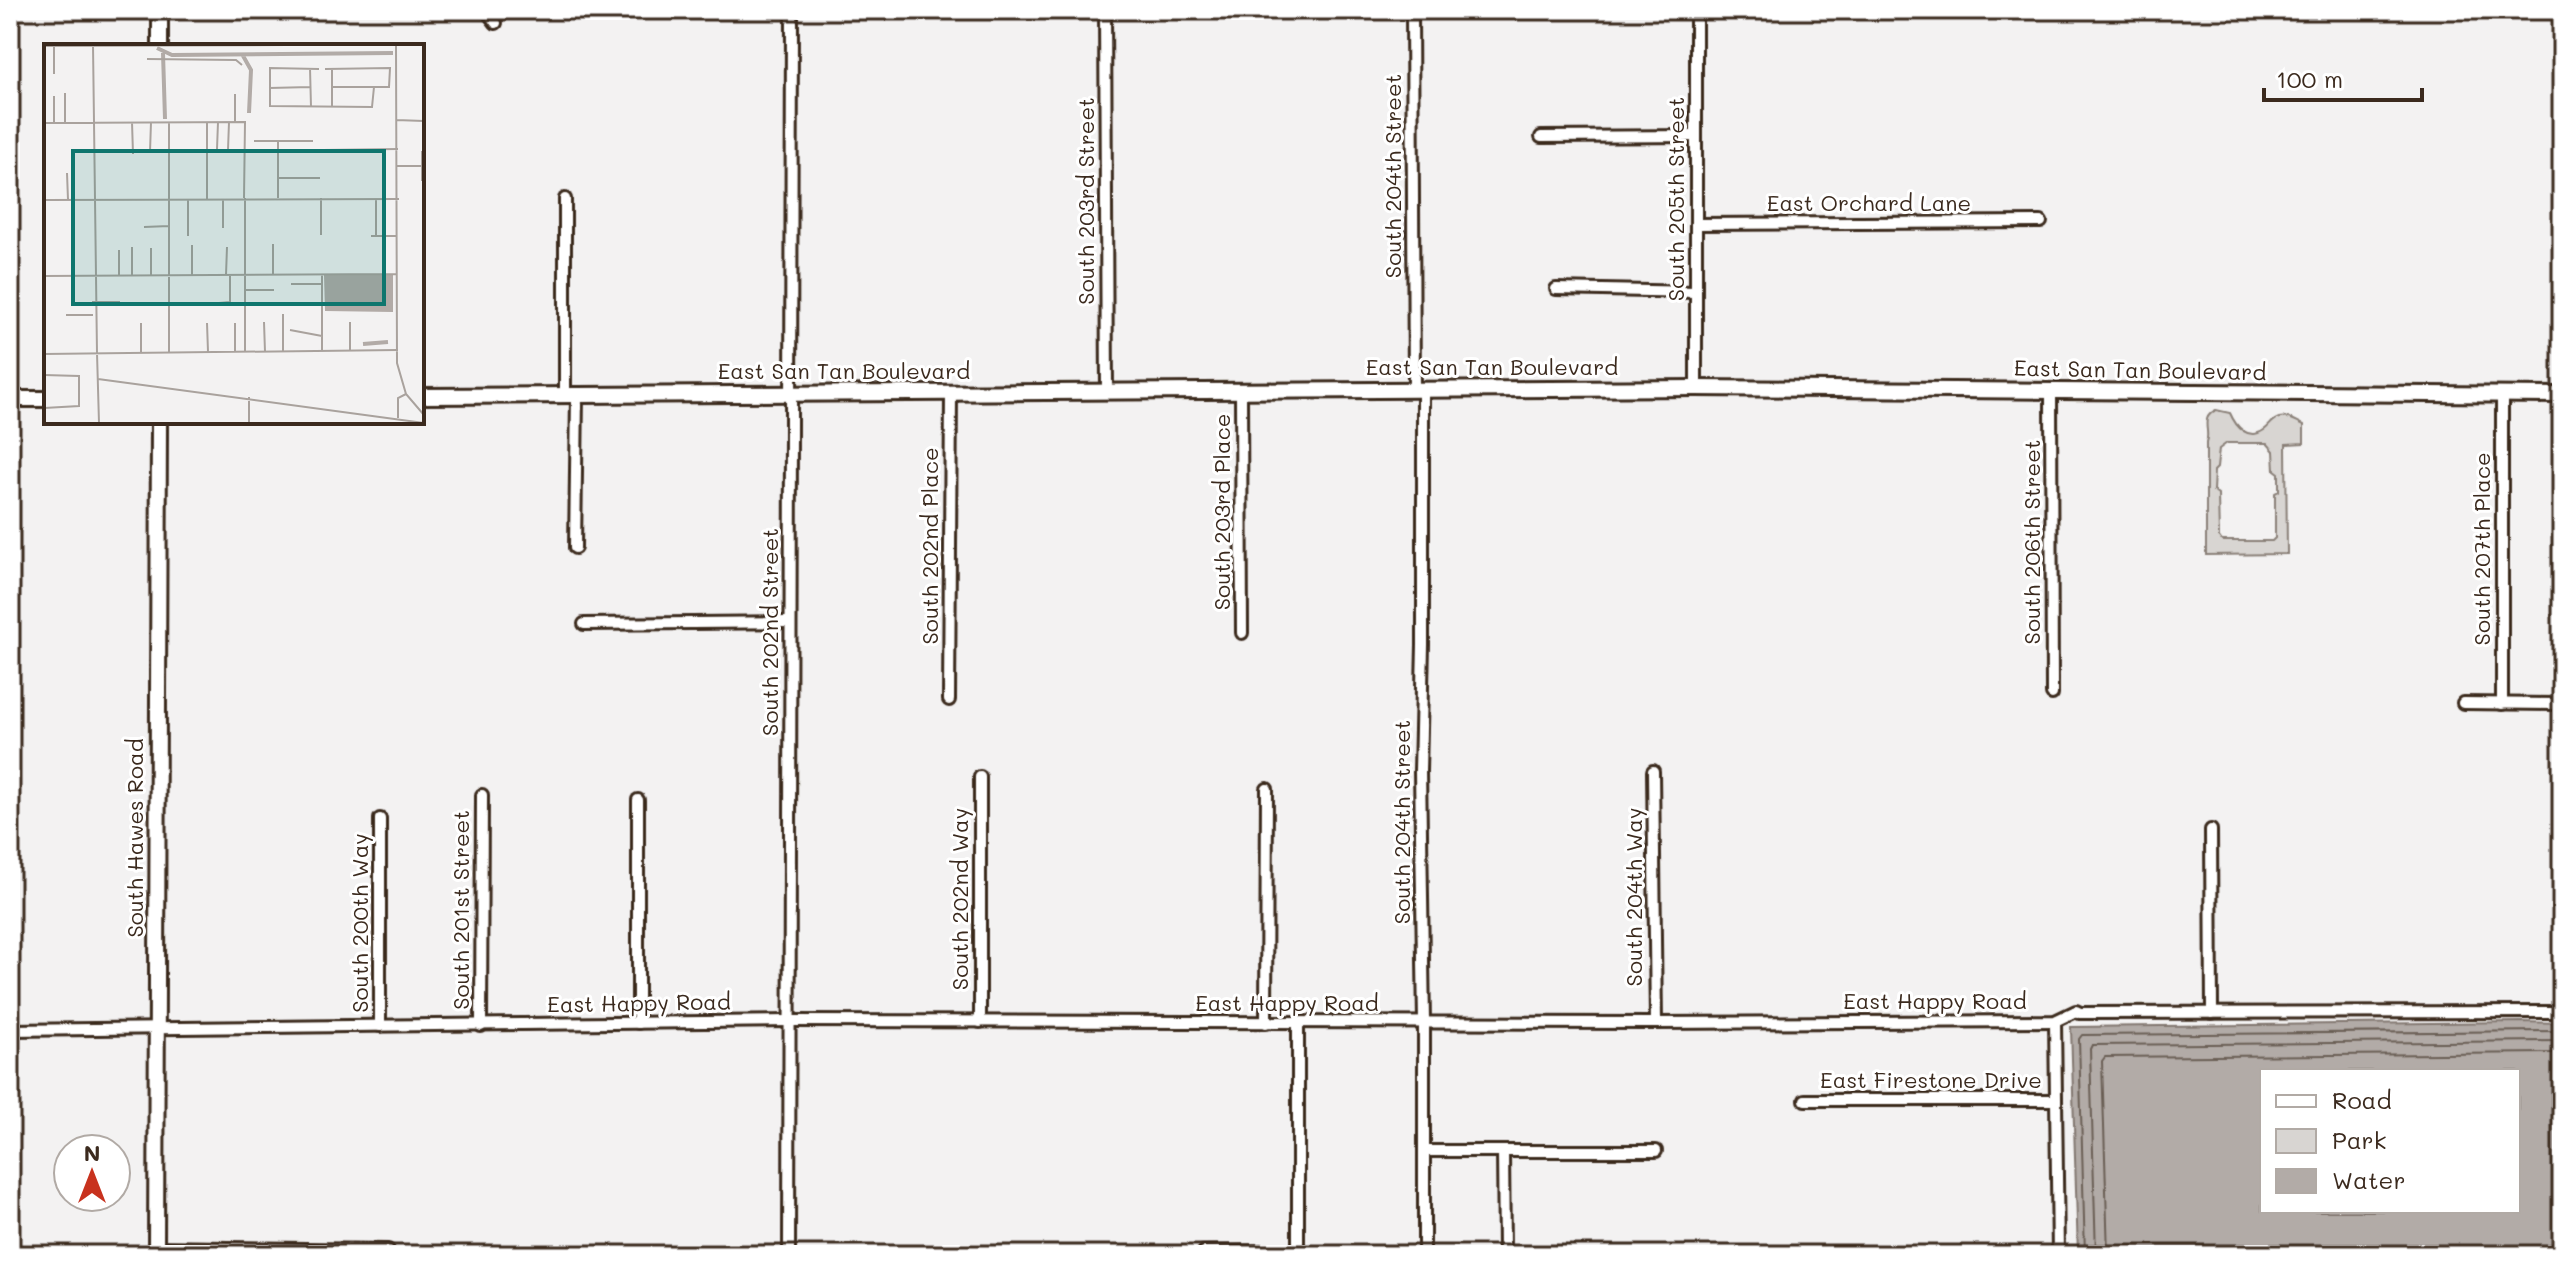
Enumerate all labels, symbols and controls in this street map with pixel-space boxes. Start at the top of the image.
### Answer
inset map [44,44,424,424]
scale bar [2264,52,2422,102]
text: 100 m [2276,63,2343,94]
street label: South 204th Street [1378,74,1407,278]
street label: South 203rd Street [1071,97,1100,305]
street label: South 205th Street [1661,97,1690,301]
street label: East Orchard Lane [1767,188,1971,217]
street label: East San Tan Boulevard [1366,352,1618,381]
street label: East San Tan Boulevard [2014,353,2267,386]
street label: East San Tan Boulevard [718,356,970,385]
street label: South 203rd Place [1207,414,1236,610]
street label: South 206th Street [2017,440,2046,644]
street label: South 202nd Place [915,447,944,645]
street label: South 207th Place [2467,452,2496,646]
street label: South 202nd Street [755,528,784,736]
street label: South 204th Street [1387,720,1416,924]
street label: South Hawes Road [120,738,149,938]
street label: South 202nd Way [945,808,974,990]
street label: South 204th Way [1619,808,1648,986]
street label: South 201st Street [446,810,475,1010]
street label: South 200th Way [345,833,374,1013]
street label: East Happy Road [547,986,731,1019]
street label: East Happy Road [1843,986,2027,1015]
street label: East Happy Road [1195,988,1379,1017]
street label: East Firestone Drive [1820,1065,2042,1094]
legend [2260,1069,2520,1213]
text: Road [2332,1084,2392,1115]
text: Park [2332,1124,2386,1155]
north arrow [52,1133,132,1213]
text: N [84,1138,100,1167]
text: Water [2332,1164,2406,1195]

